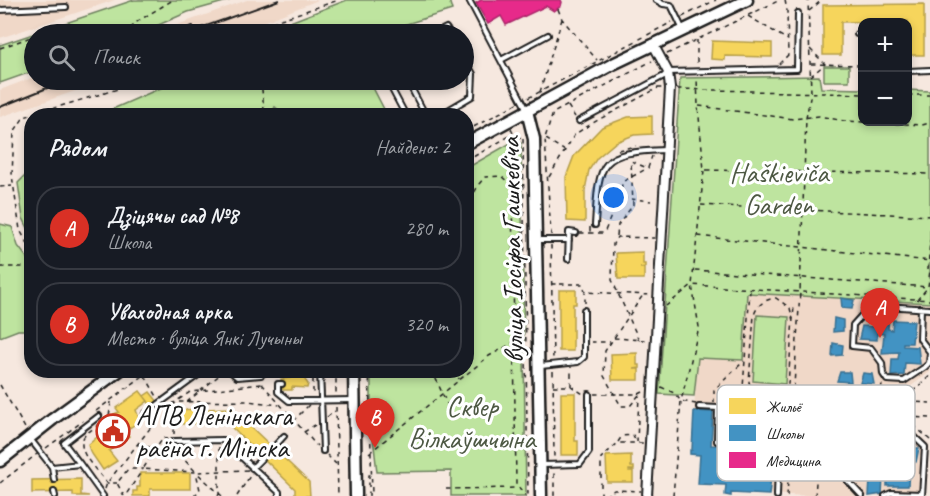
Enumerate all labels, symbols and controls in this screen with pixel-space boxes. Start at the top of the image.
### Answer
map controls [858,18,912,126]
button: + [858,18,912,72]
search box [24,24,474,90]
icon: search [45,41,78,74]
text: Поиск [93,43,139,71]
button: − [858,72,912,126]
text: Рядом [48,131,106,164]
text: Найдено: 2 [375,135,450,160]
street label: вуліца Іосіфа Гашкевіча [492,135,531,363]
park label: Haškieviča Garden [729,155,830,222]
your location [599,183,628,212]
text: Дзіцячы сад №8 [107,202,238,230]
text: A [64,216,75,241]
text: 280 m [405,216,448,241]
text: Школа [107,230,151,255]
pin: A [860,288,900,338]
text: Уваходная арка [107,298,231,326]
text: B [64,312,75,337]
text: 320 m [405,312,448,337]
text: Место · вуліца Янкі Лучыны [107,326,302,351]
legend [717,385,915,481]
park label: Сквер Вілкаўшчына [408,389,537,456]
text: Жильё [766,397,804,417]
place label: АПВ Ленінскага раёна г. Мінска [136,398,294,465]
pin: B [356,398,394,448]
public building icon: АПВ Ленінскага раёна г. Мінска [95,413,131,449]
text: Школы [766,424,805,444]
text: Медицина [766,451,822,471]

